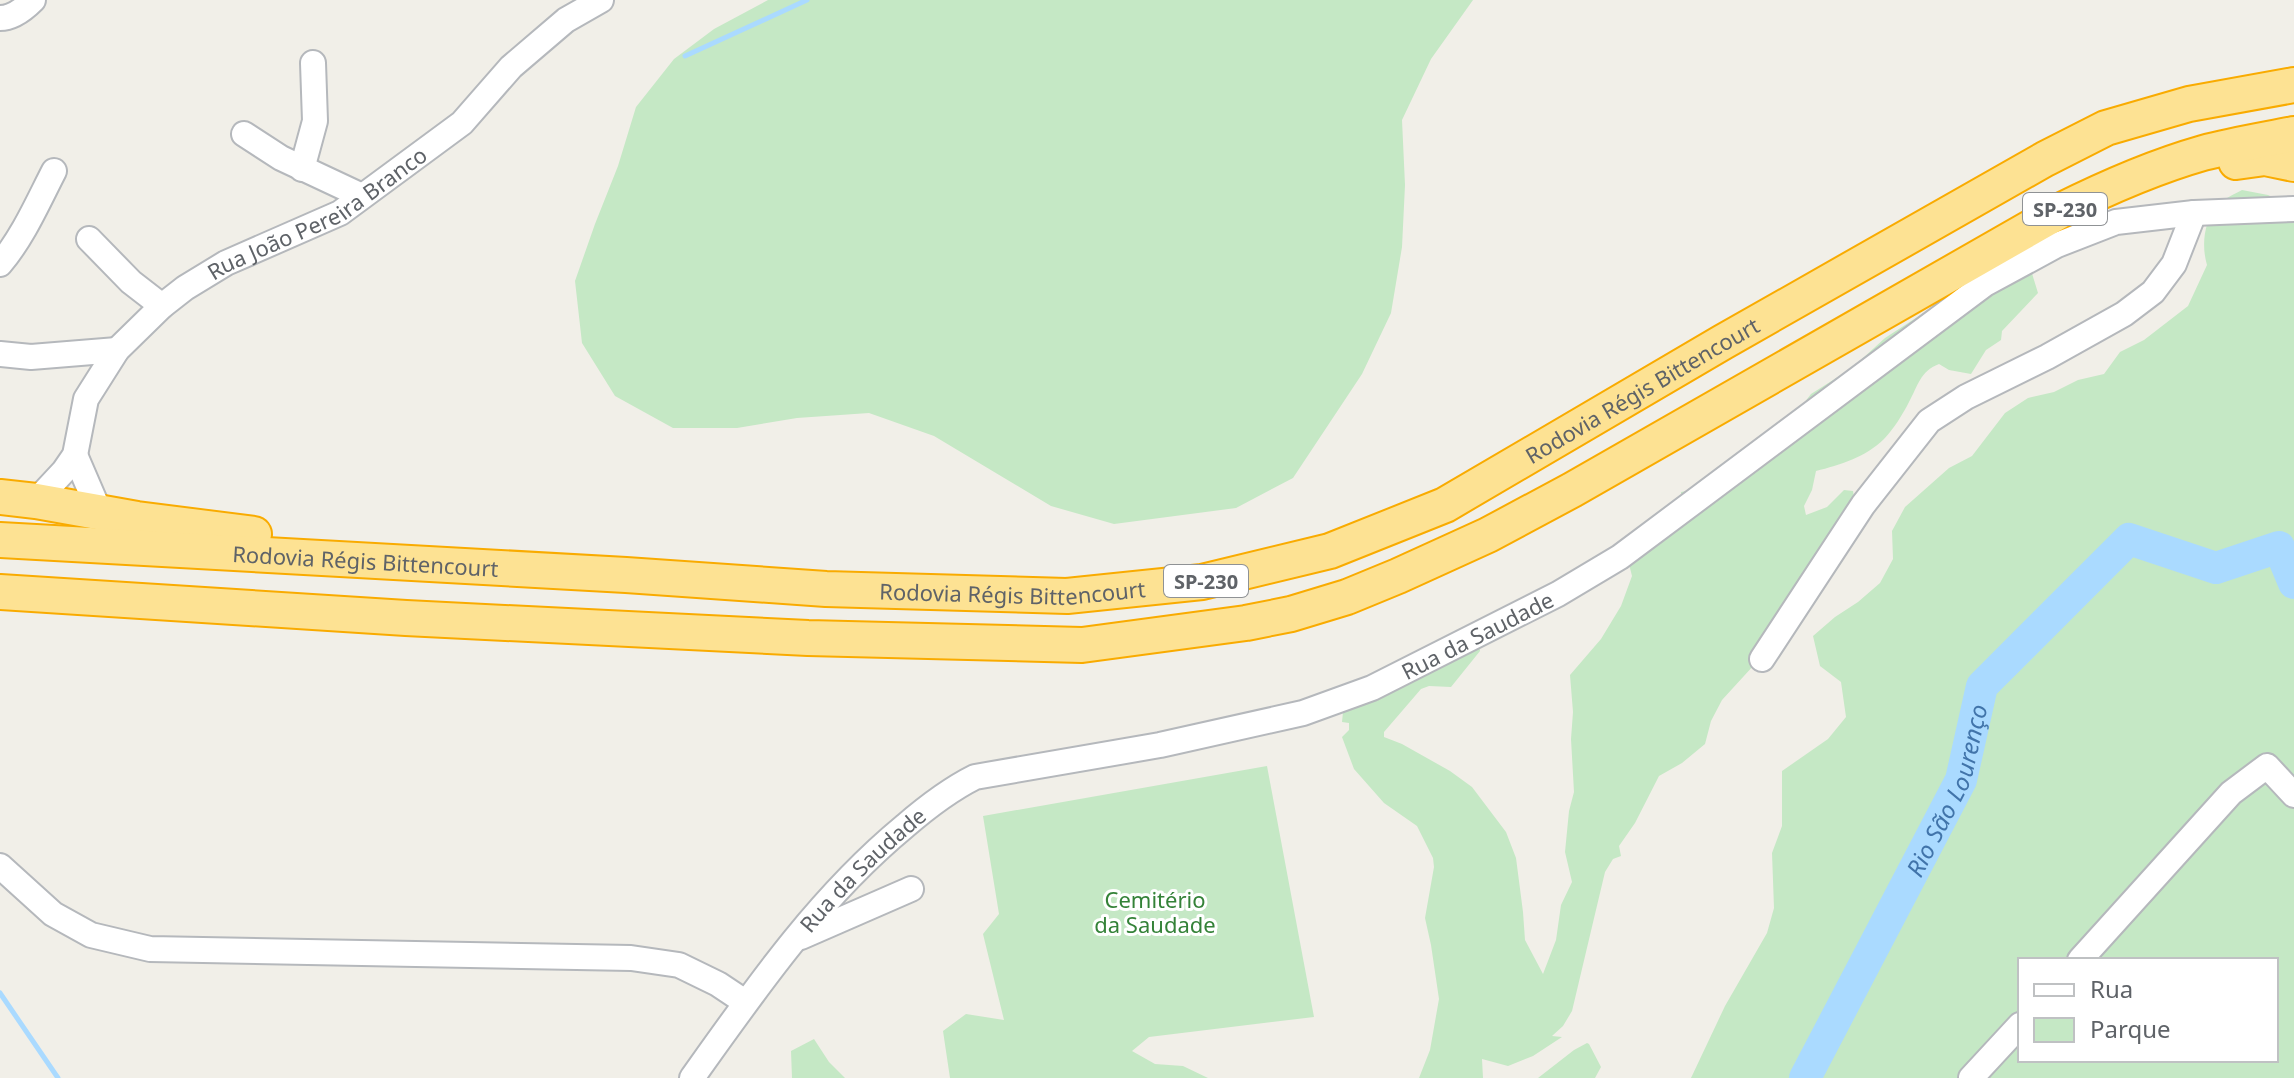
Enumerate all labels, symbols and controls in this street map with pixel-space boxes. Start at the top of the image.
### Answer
street label: Rua João Pereira Branco [201,139,433,286]
road number: SP-230 [2023,193,2107,225]
street label: Rodovia Régis Bittencourt [1519,310,1764,470]
street label: Rodovia Régis Bittencourt [232,538,499,583]
road number: SP-230 [1164,565,1248,597]
street label: Rodovia Régis Bittencourt [879,573,1147,611]
street label: Rua da Saudade [1396,584,1558,686]
water label: Rio São Lourenço [1897,701,1994,882]
street label: Rua da Saudade [792,800,932,938]
park label: Cemitério da Saudade [1094,884,1216,939]
legend [2018,958,2278,1062]
text: Rua [2090,972,2133,1005]
text: Parque [2090,1012,2171,1045]

